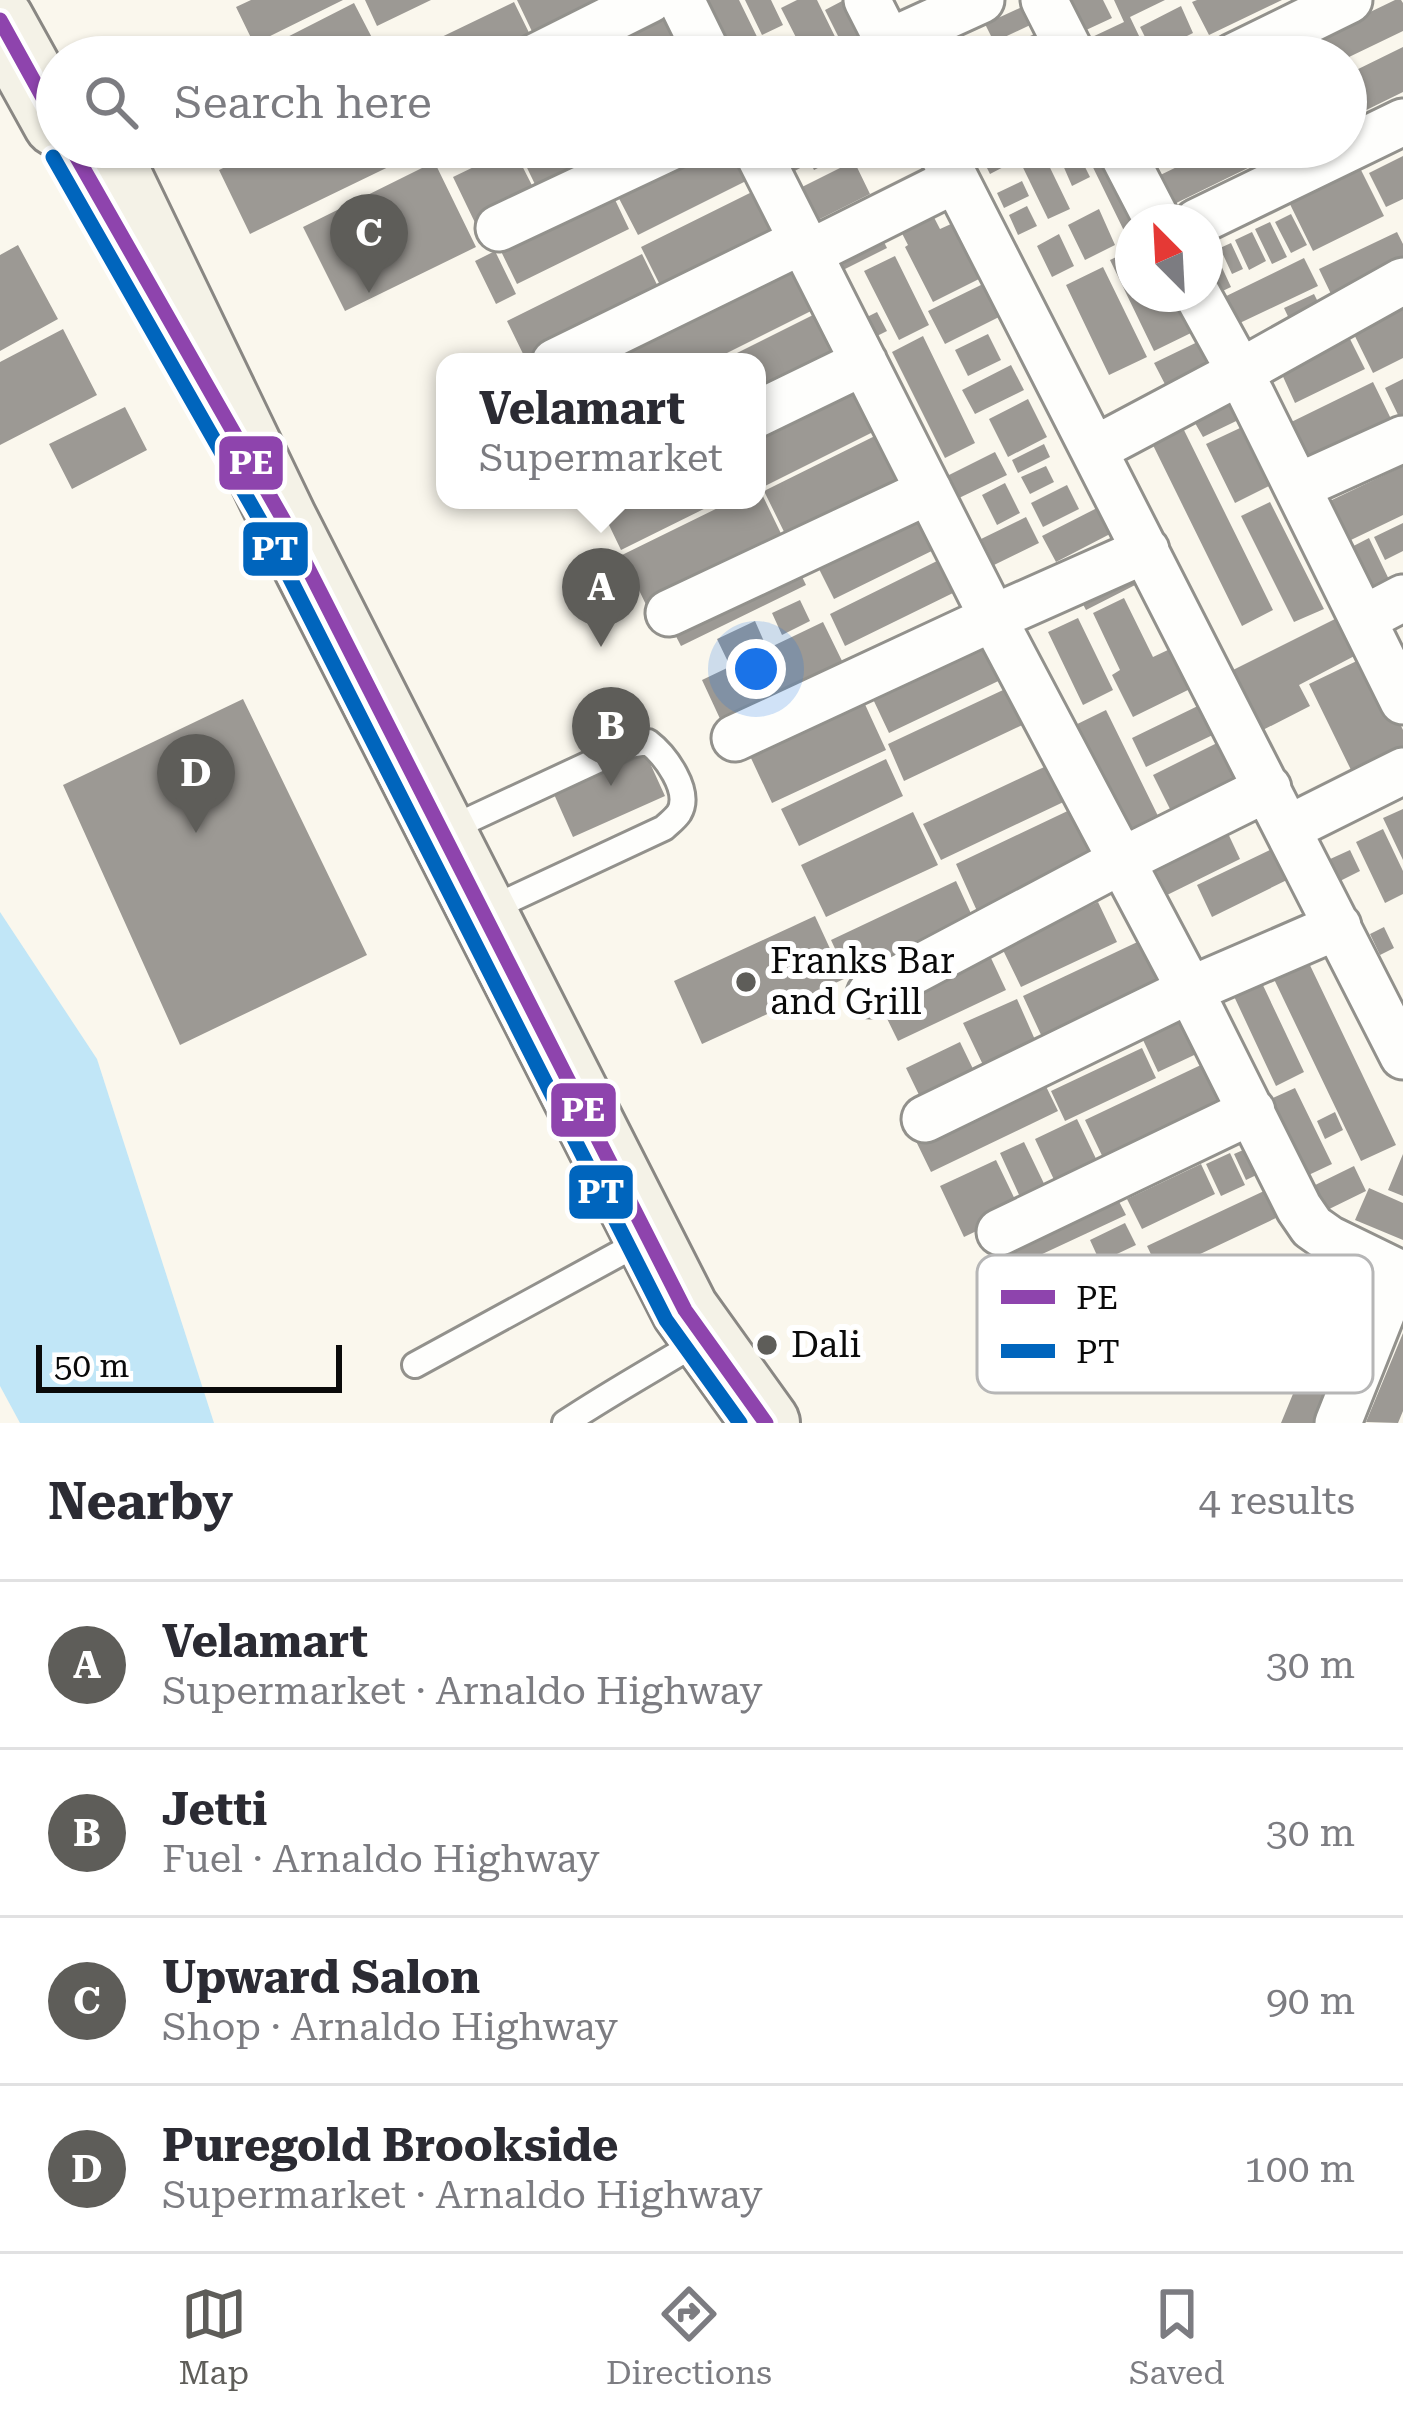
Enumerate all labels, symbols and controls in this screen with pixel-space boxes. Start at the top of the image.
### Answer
search box [36,36,1367,168]
icon: search [78,69,144,135]
text: Search here [174,76,432,129]
pin: C [330,194,408,293]
north arrow [1115,204,1223,312]
popup [436,353,766,509]
text: Velamart [479,382,685,435]
line badge: PE [217,434,285,492]
text: Supermarket [479,435,723,481]
text: PE [229,443,273,482]
line badge: PT [241,520,310,578]
text: PT [252,529,298,568]
pin: A [562,548,640,647]
your location [726,639,786,699]
pin: B [572,687,650,786]
pin: D [157,734,235,833]
place label: Franks Bar and Grill [770,940,955,1023]
marker: Franks Bar and Grill [733,969,759,995]
line badge: PE [549,1081,618,1139]
text: PE [561,1090,605,1129]
line badge: PT [567,1163,635,1221]
text: PT [578,1172,624,1211]
legend [977,1255,1373,1393]
text: PE [1076,1278,1118,1317]
place label: Dali [791,1324,861,1366]
marker: Dali [754,1332,780,1358]
text: PT [1076,1332,1120,1371]
scale bar [36,1339,342,1392]
text: 50 m [54,1346,129,1385]
text: Nearby [48,1472,233,1531]
text: 4 results [1198,1478,1355,1524]
text: Velamart [162,1615,368,1668]
text: A [73,1642,101,1688]
text: 30 m [1266,1642,1355,1688]
text: Supermarket · Arnaldo Highway [162,1668,763,1714]
text: Jetti [162,1783,267,1836]
text: B [73,1810,101,1856]
text: 30 m [1266,1810,1355,1856]
text: Fuel · Arnaldo Highway [162,1836,600,1882]
text: Upward Salon [162,1951,480,2004]
text: C [73,1978,101,2024]
text: 90 m [1266,1978,1355,2024]
text: Shop · Arnaldo Highway [162,2004,618,2050]
text: Puregold Brookside [162,2119,619,2172]
text: D [71,2146,103,2192]
text: 100 m [1244,2146,1355,2192]
text: Supermarket · Arnaldo Highway [162,2172,763,2218]
tab: Map [178,2281,249,2392]
tab: Directions [606,2281,772,2392]
tab: Saved [1129,2281,1225,2392]

